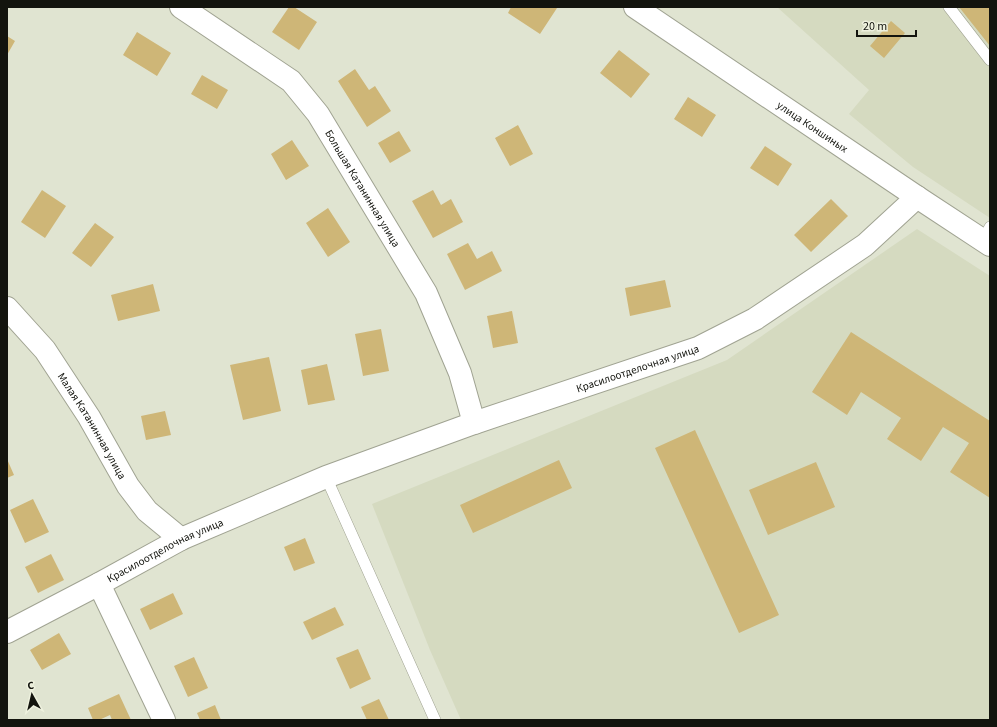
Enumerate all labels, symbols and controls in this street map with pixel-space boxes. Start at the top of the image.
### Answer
scale bar [857,12,916,38]
text: 20 m [863,18,887,35]
street label: улица Коншиных [774,97,851,156]
street label: Большая Катанинная улица [322,127,404,250]
street label: Красилоотделочная улица [574,341,701,396]
street label: Малая Катанинная улица [54,370,130,482]
street label: Красилоотделочная улица [104,514,225,586]
north arrow [12,675,52,715]
text: С [26,678,35,693]

